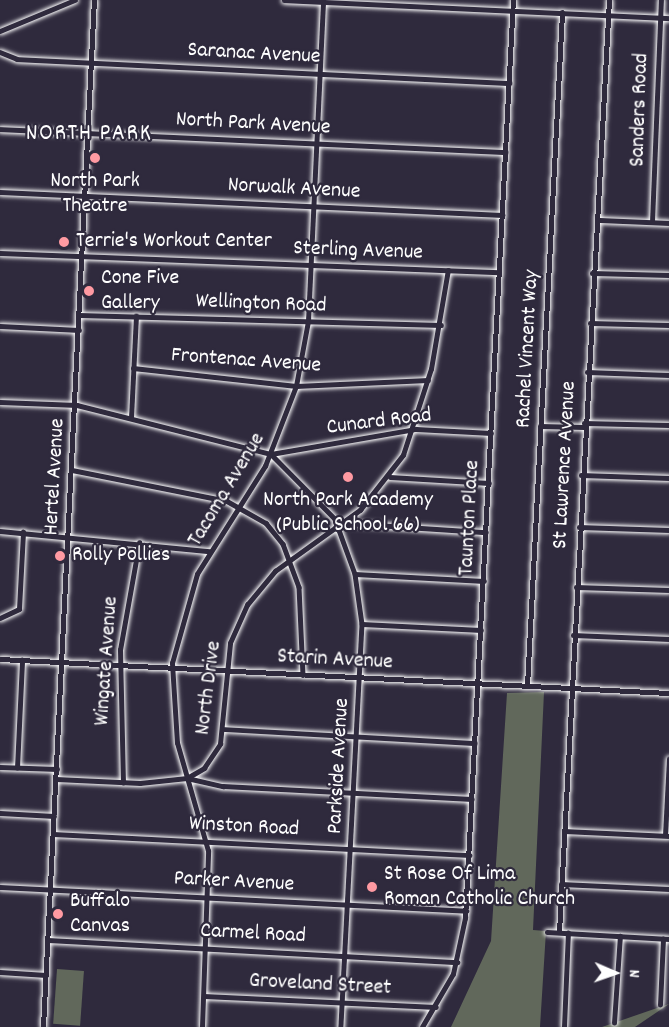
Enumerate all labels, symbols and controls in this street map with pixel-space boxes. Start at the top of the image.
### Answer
street label: Saranac Avenue [187,37,321,71]
street label: Sanders Road [625,53,655,167]
street label: North Park Avenue [175,107,331,141]
district label: NORTH PARK [26,121,152,149]
marker: North Park Theatre [88,151,102,165]
place label: North Park Theatre [50,168,140,220]
street label: Norwalk Avenue [227,172,361,206]
place label: Terrie's Workout Center [76,229,272,255]
marker: Terrie's Workout Center [57,235,71,249]
street label: Sterling Avenue [293,236,423,266]
place label: Cone Five Gallery [101,265,179,316]
street label: Rachel Vincent Way [511,269,545,429]
marker: Cone Five Gallery [82,284,96,298]
street label: Wellington Road [195,289,327,319]
street label: Frontenac Avenue [170,343,322,379]
street label: St Lawrence Avenue [547,380,583,550]
street label: Cunard Road [325,402,433,442]
street label: Hertel Avenue [39,418,71,536]
street label: Tacoma Avenue [183,428,271,552]
street label: Taunton Place [454,459,486,577]
marker: North Park Academy (Public School 66) [341,470,355,484]
place label: North Park Academy (Public School 66) [263,487,433,538]
place label: Rolly Pollies [72,543,170,569]
marker: Rolly Pollies [53,549,67,563]
street label: Wingate Avenue [89,595,125,727]
street label: North Drive [190,640,228,736]
street label: Starin Avenue [277,644,393,676]
street label: Parkside Avenue [322,697,356,835]
street label: Winston Road [188,811,300,843]
place label: St Rose Of Lima Roman Catholic Church [384,861,575,912]
street label: Parker Avenue [173,866,295,898]
marker: St Rose Of Lima Roman Catholic Church [365,880,379,894]
place label: Buffalo Canvas [70,888,130,939]
marker: Buffalo Canvas [51,907,65,921]
street label: Carmel Road [200,918,306,950]
north arrow [585,943,645,1003]
street label: Groveland Street [248,968,392,1002]
text: N [622,969,645,978]

